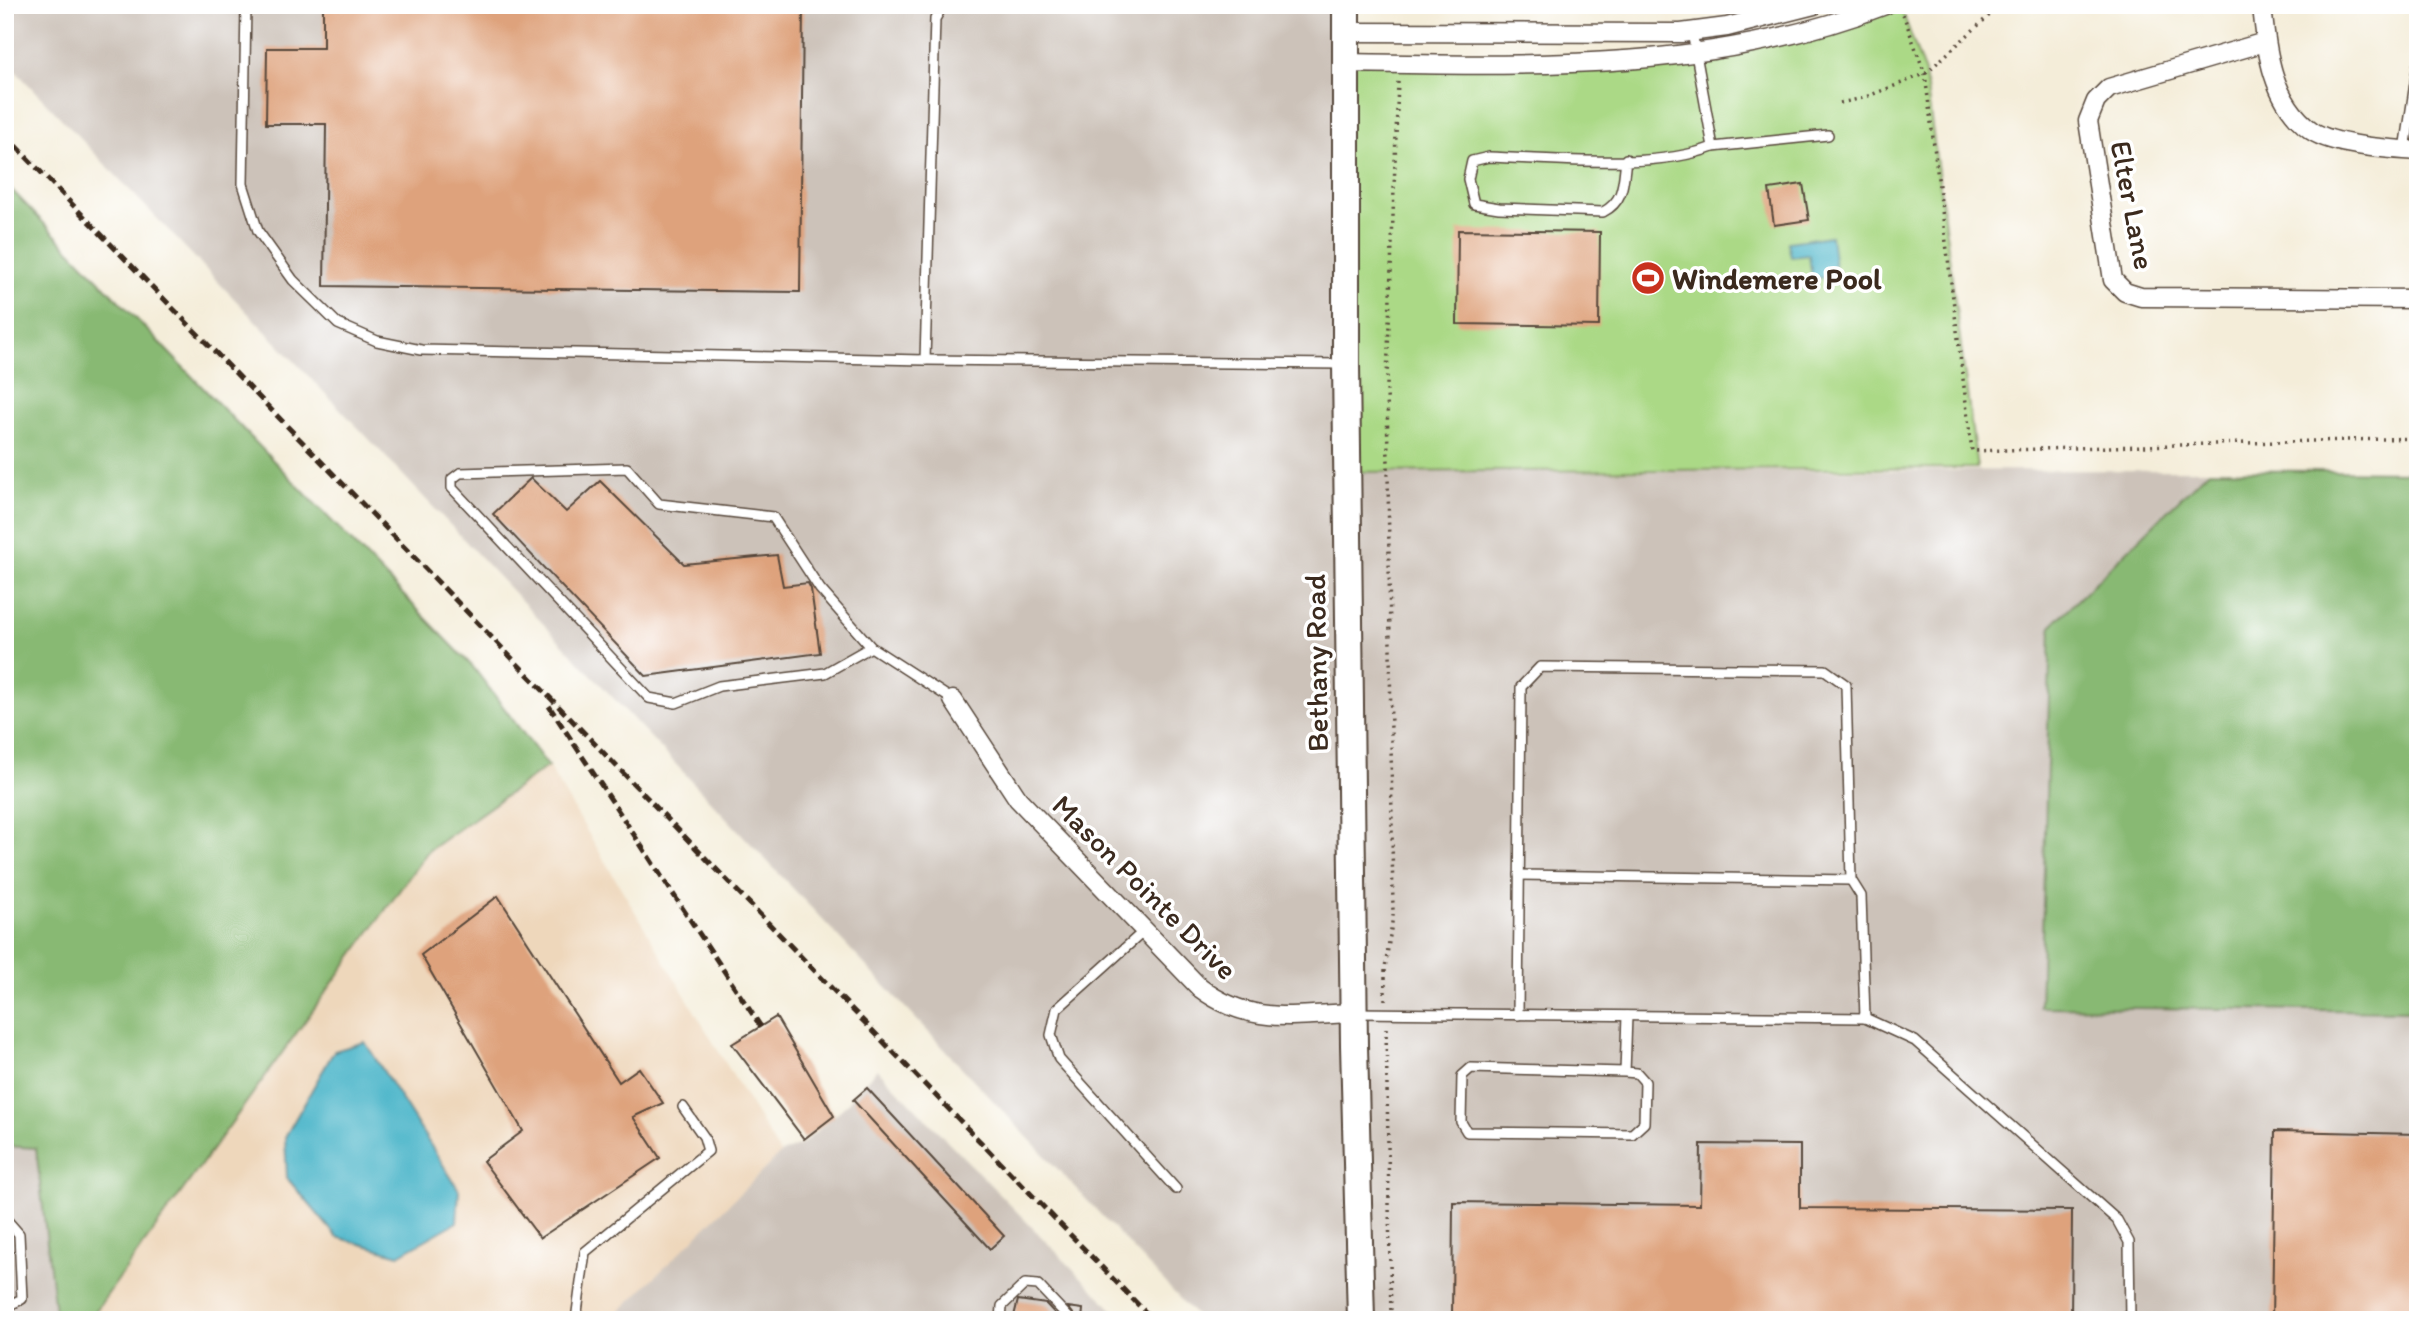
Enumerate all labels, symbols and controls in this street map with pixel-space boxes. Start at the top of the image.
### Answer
street label: Elter Lane [2102,137,2164,273]
sports icon: Windemere Pool [1629,259,1667,297]
place label: Windemere Pool [1672,260,1882,297]
street label: Bethany Road [1296,574,1336,752]
street label: Mason Pointe Drive [1045,787,1245,987]

